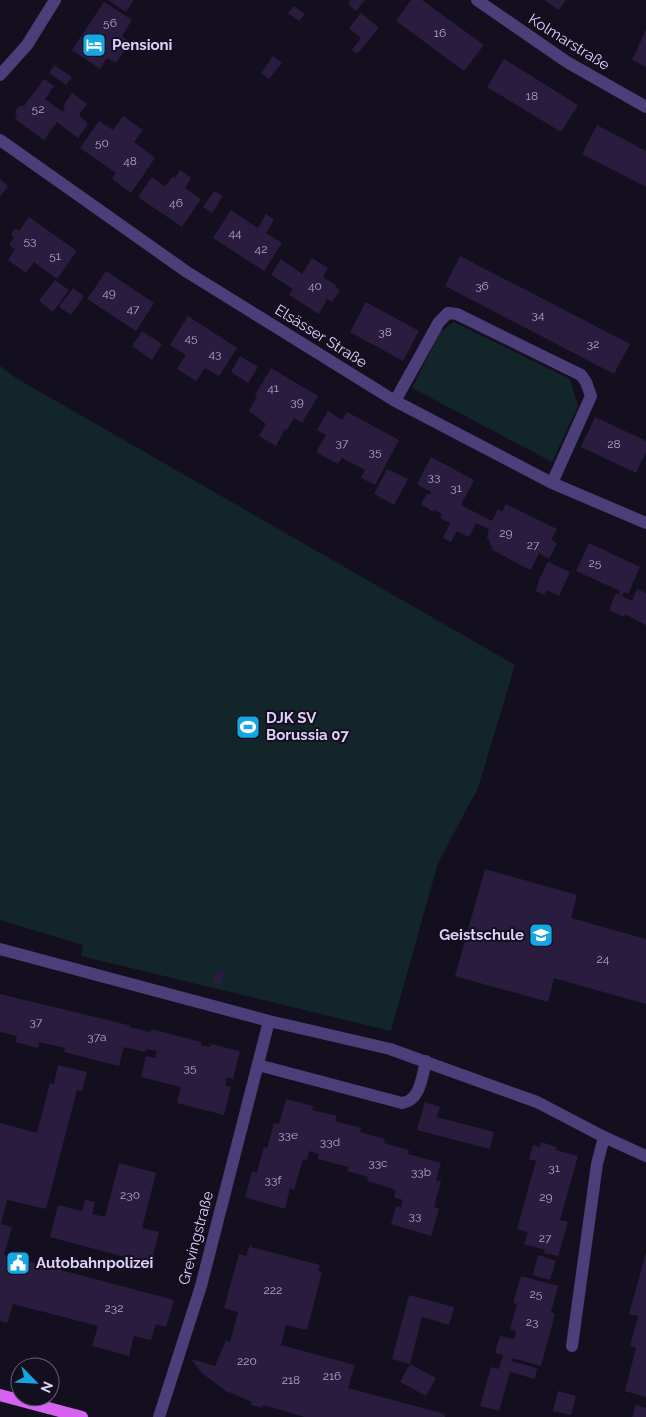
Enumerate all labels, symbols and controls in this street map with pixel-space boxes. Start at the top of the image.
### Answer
street label: Kolmarstraße [525,10,613,74]
house number: 56 [103,16,117,30]
house number: 16 [434,26,446,40]
hotel icon: Pensioni [81,32,107,58]
place label: Pensioni [112,36,172,54]
house number: 18 [526,89,538,103]
house number: 52 [32,102,44,116]
house number: 50 [95,136,109,150]
house number: 48 [123,154,137,168]
house number: 46 [169,196,183,210]
house number: 44 [228,226,242,240]
house number: 53 [24,234,36,248]
house number: 42 [255,242,267,256]
house number: 51 [49,249,61,263]
house number: 40 [308,279,322,293]
house number: 36 [475,279,489,293]
house number: 49 [102,286,116,300]
street label: Elsässer Straße [272,301,371,372]
house number: 47 [127,302,140,316]
house number: 34 [532,308,545,322]
house number: 38 [378,325,392,339]
house number: 45 [184,331,198,345]
house number: 32 [587,337,599,351]
house number: 43 [209,347,221,361]
house number: 41 [267,381,279,395]
house number: 39 [290,395,304,409]
house number: 37 [336,436,349,450]
house number: 28 [607,437,621,451]
house number: 35 [369,445,382,459]
house number: 33 [428,470,440,484]
house number: 31 [450,481,462,495]
house number: 29 [499,526,513,540]
house number: 27 [527,538,540,552]
house number: 25 [589,556,602,570]
place label: DJK SV Borussia 07 [266,709,349,744]
sports icon: DJK SV Borussia 07 [235,714,261,740]
school or university icon: Geistschule [528,922,554,948]
place label: Geistschule [439,926,524,944]
house number: 24 [597,952,610,966]
house number: 37 [30,1015,43,1029]
house number: 37a [87,1030,107,1044]
house number: 35 [184,1061,197,1075]
house number: 33e [278,1128,298,1142]
house number: 33d [320,1135,340,1149]
house number: 33c [368,1156,388,1170]
house number: 31 [548,1161,560,1175]
house number: 33b [411,1165,431,1179]
house number: 33f [265,1173,282,1187]
house number: 230 [120,1188,140,1202]
street label: Grevingstraße [175,1189,217,1287]
house number: 29 [539,1190,553,1204]
house number: 33 [409,1209,421,1223]
house number: 27 [539,1231,552,1245]
public building icon: Autobahnpolizei [5,1250,31,1276]
place label: Autobahnpolizei [36,1254,153,1272]
house number: 222 [264,1283,282,1297]
house number: 25 [530,1287,543,1301]
house number: 232 [105,1301,123,1315]
house number: 23 [526,1315,538,1329]
house number: 220 [237,1354,257,1368]
north arrow [10,1357,60,1407]
house number: 216 [323,1369,341,1383]
house number: 218 [282,1373,300,1387]
text: N [37,1379,56,1395]

